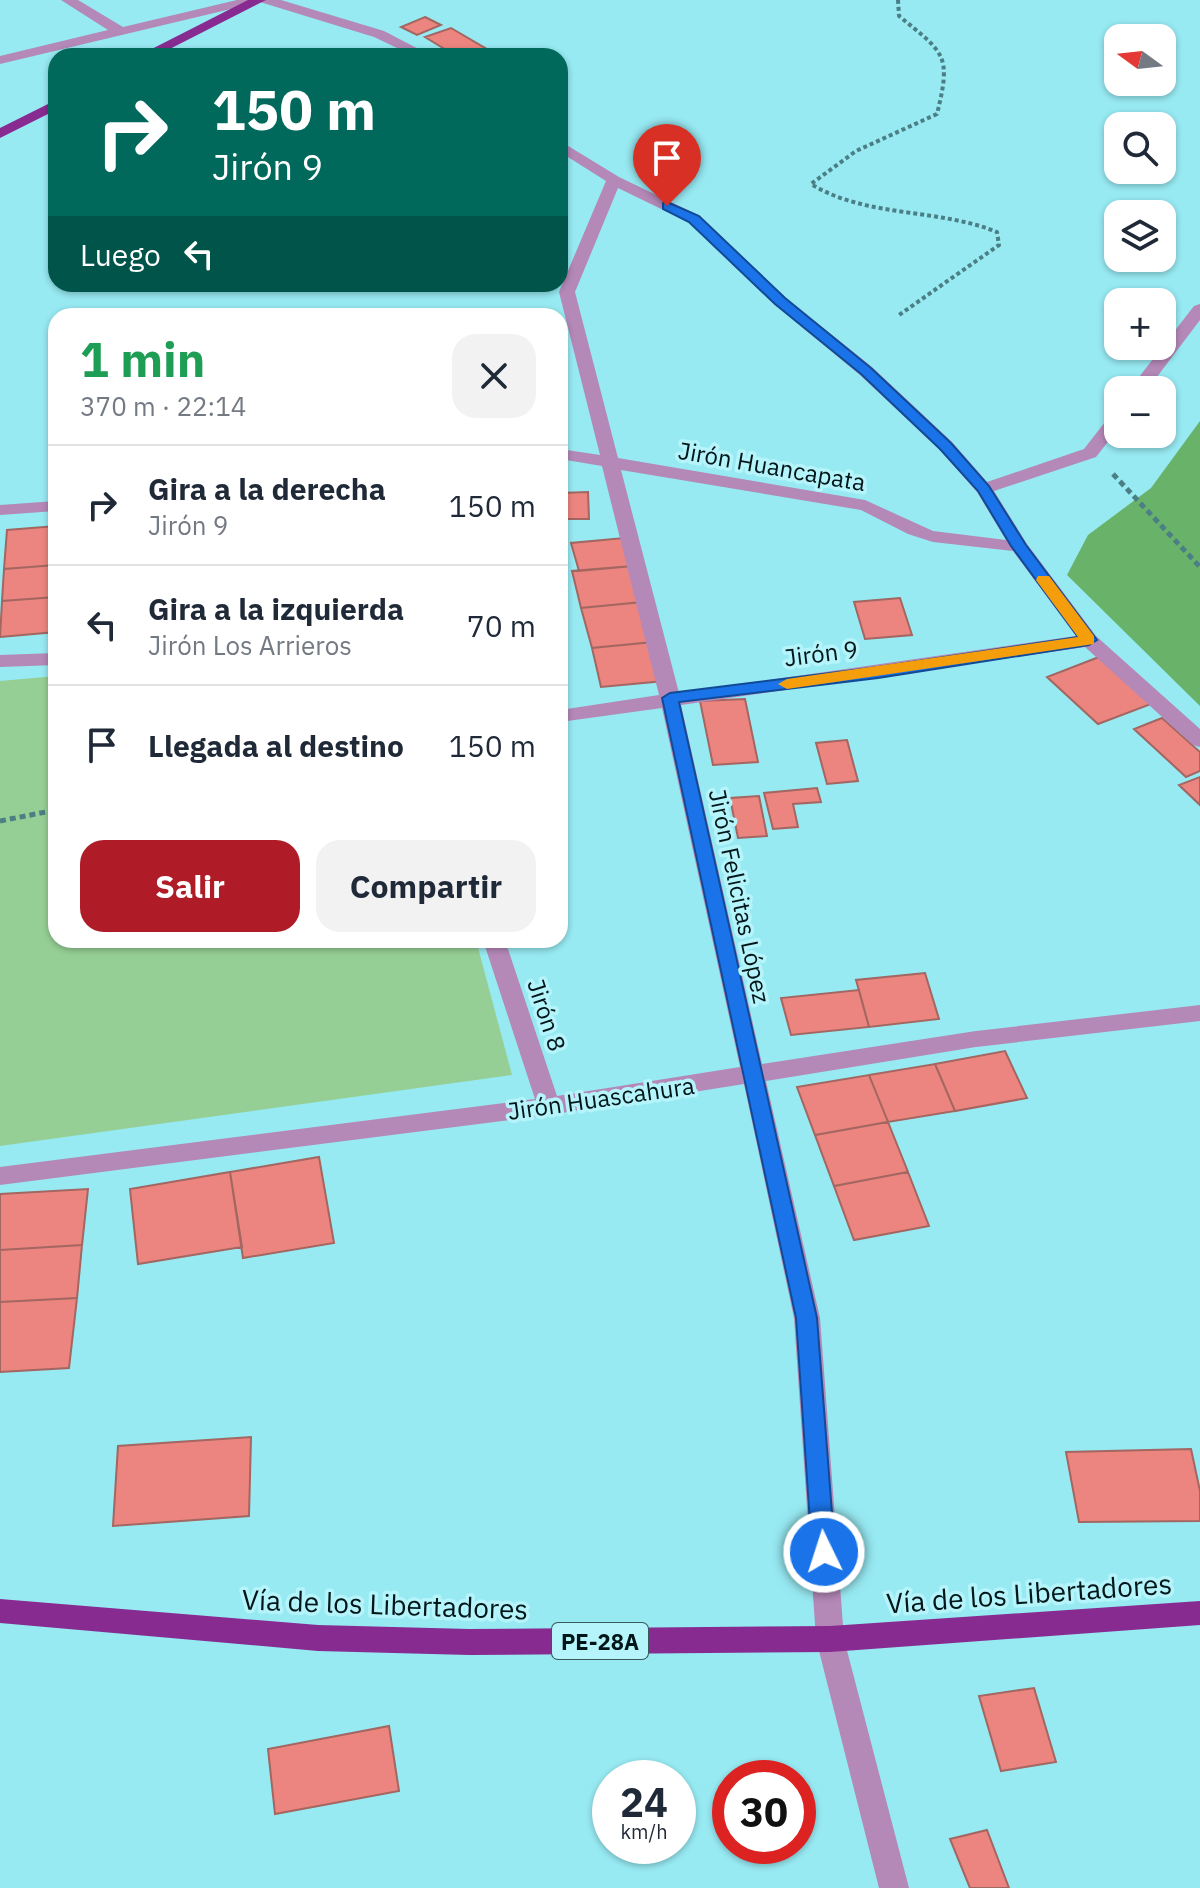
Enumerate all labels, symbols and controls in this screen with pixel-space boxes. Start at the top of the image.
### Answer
north arrow [1104,24,1176,96]
map controls [1104,24,1176,448]
text: 150 m [212,73,376,145]
icon: right [80,80,184,184]
button: search [1104,112,1176,184]
pin [633,124,701,206]
icon: arrive [645,136,689,180]
text: Jirón 9 [212,143,323,190]
button: layers [1104,200,1176,272]
icon: left [177,232,221,276]
text: Luego [80,235,161,274]
button: + [1104,288,1176,360]
text: 1 min [80,328,205,390]
button: close [452,334,536,418]
button: − [1104,376,1176,448]
text: 370 m · 22:14 [80,389,246,423]
street label: Jirón Huancapata [676,434,868,498]
text: Gira a la derecha [148,469,386,508]
icon: right [80,483,124,527]
text: 150 m [449,486,536,525]
text: Jirón 9 [148,508,228,542]
text: Gira a la izquierda [148,589,404,628]
icon: left [80,603,124,647]
text: 70 m [467,606,536,645]
text: Jirón Los Arrieros [148,628,352,662]
street label: Jirón 9 [782,633,860,673]
icon: arrive [80,723,124,767]
text: Llegada al destino [148,726,404,765]
text: 150 m [449,726,536,765]
street label: Jirón Felicitas López [702,786,778,1006]
button: Salir [80,840,300,932]
button: Compartir [316,840,536,932]
street label: Jirón 8 [520,975,574,1055]
street label: Jirón Huascahura [505,1069,697,1127]
position arrow [782,1510,866,1594]
street label: Vía de los Libertadores [885,1565,1173,1621]
street label: Vía de los Libertadores [241,1581,529,1627]
road number: PE-28A [552,1623,648,1659]
speed limit sign: 30 [712,1760,816,1864]
text: 24 [620,1776,668,1828]
text: km/h [620,1818,668,1845]

